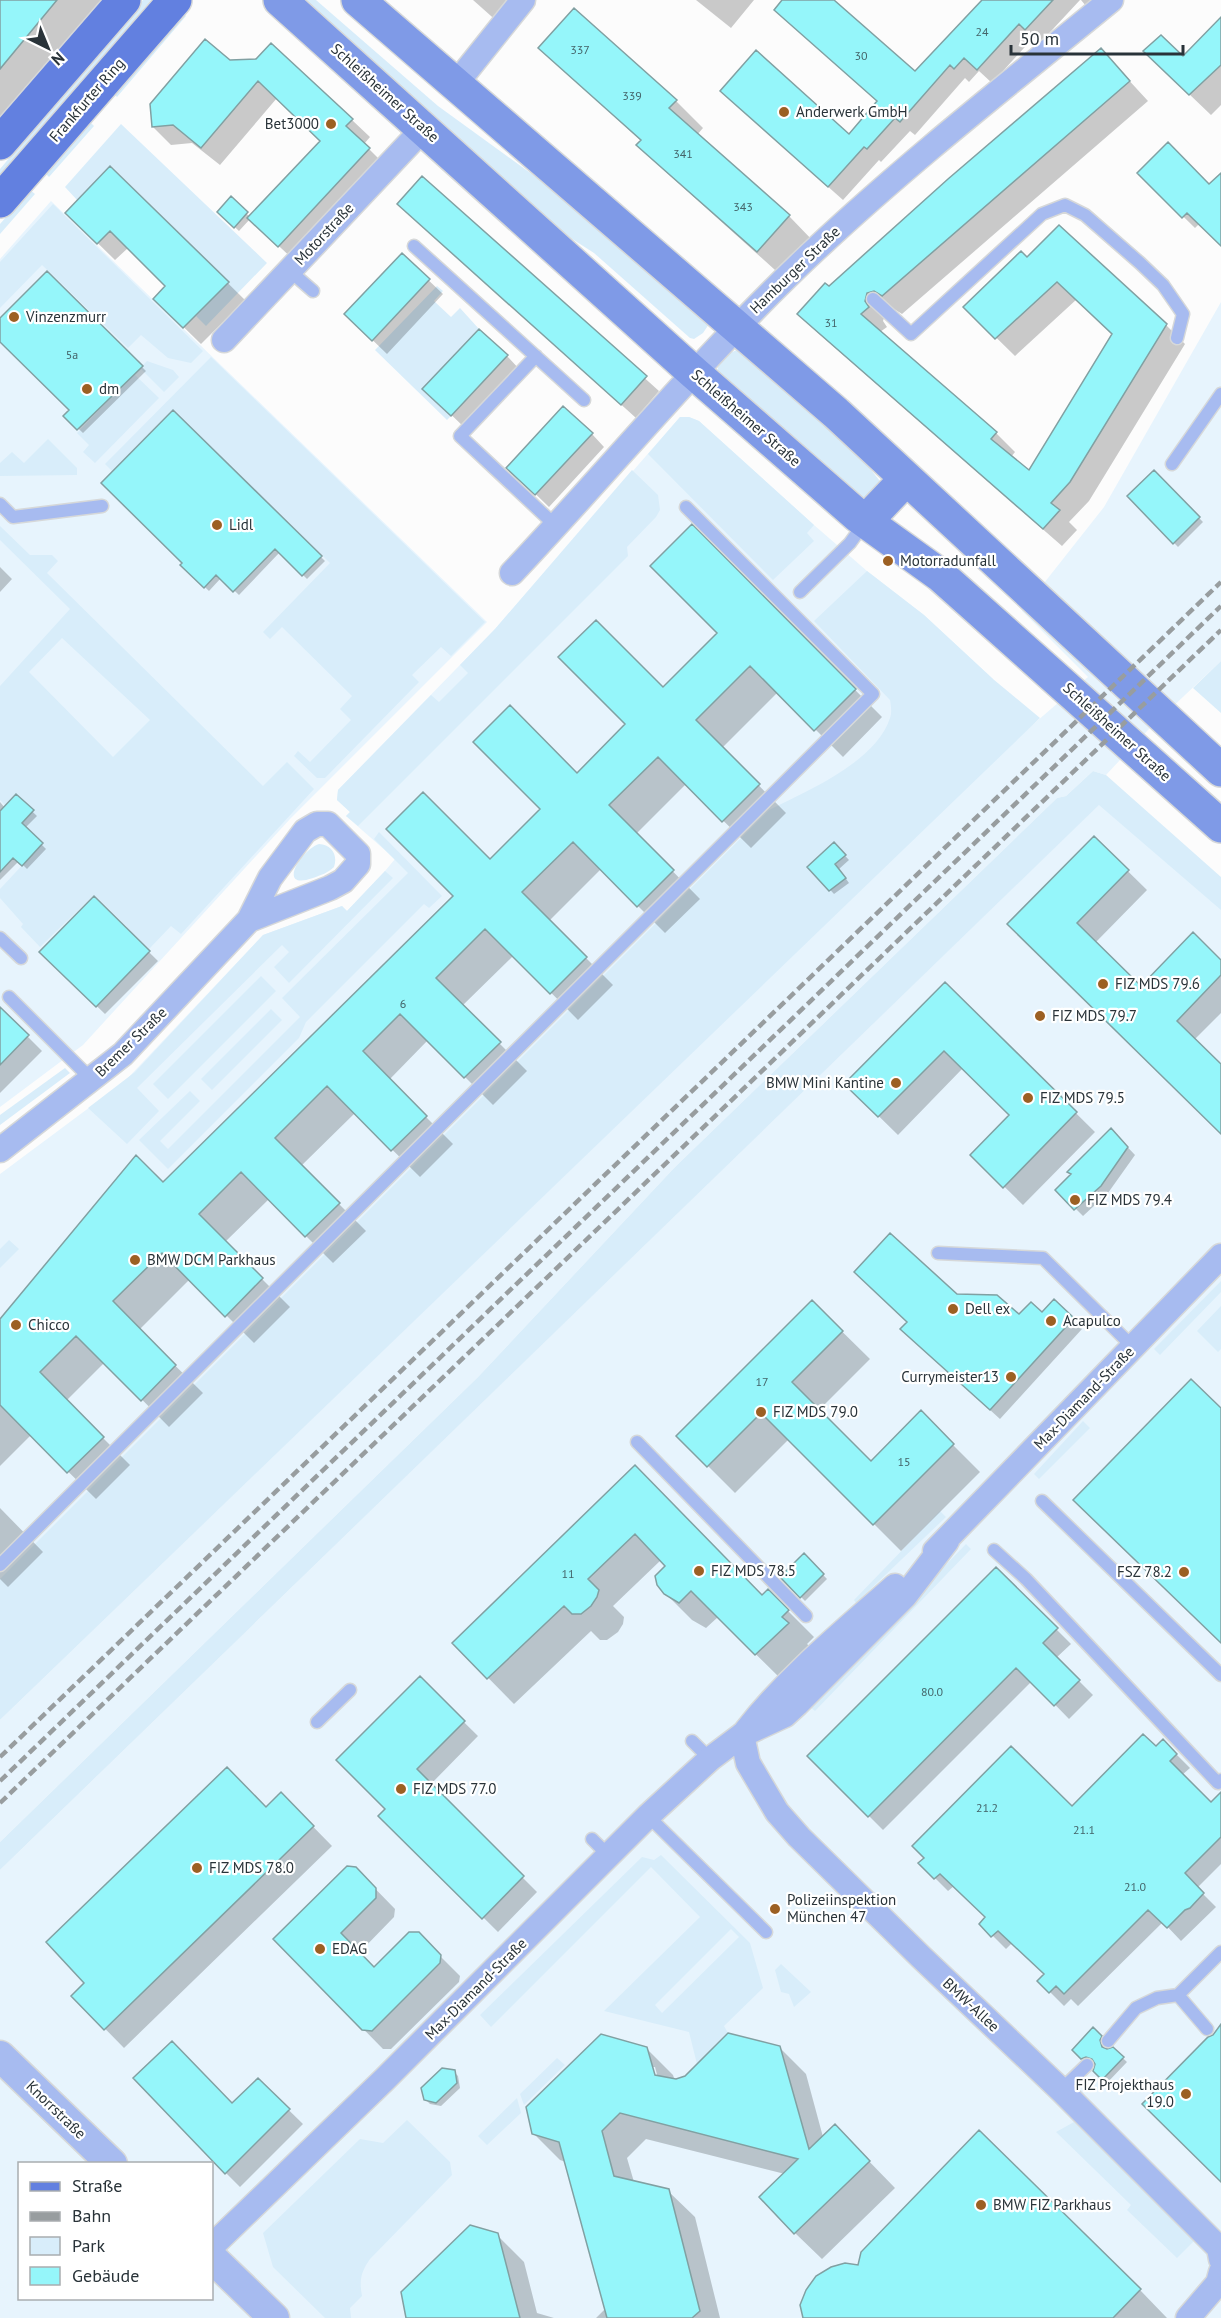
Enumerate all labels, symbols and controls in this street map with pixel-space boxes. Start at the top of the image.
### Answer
north arrow [18,18,78,78]
scale bar [1011,18,1184,56]
house number: 24 [975,24,989,39]
text: 50 m [1020,27,1059,50]
street label: Schleißheimer Straße [327,39,443,146]
house number: 337 [570,42,590,57]
text: N [48,48,69,70]
house number: 30 [854,48,868,63]
street label: Frankfurter Ring [45,54,128,146]
house number: 339 [622,88,642,103]
place label: Anderwerk GmbH [796,102,908,121]
marker: Anderwerk GmbH [777,105,791,119]
place label: Bet3000 [265,114,319,133]
marker: Bet3000 [324,117,338,131]
house number: 341 [673,146,693,161]
street label: Motorstraße [290,199,357,269]
house number: 343 [733,199,753,214]
street label: Hamburger Straße [746,222,844,317]
place label: Vinzenzmurr [25,307,106,326]
marker: Vinzenzmurr [7,310,21,324]
house number: 31 [824,315,838,330]
house number: 5a [66,347,78,362]
street label: Schleißheimer Straße [688,365,805,470]
place label: dm [99,379,119,398]
marker: dm [80,382,94,396]
place label: Lidl [229,515,254,534]
marker: Lidl [210,518,224,532]
place label: Motorradunfall [900,551,996,570]
marker: Motorradunfall [881,554,895,568]
street label: Schleißheimer Straße [1059,678,1175,785]
place label: FIZ MDS 79.6 [1115,974,1200,993]
marker: FIZ MDS 79.6 [1096,977,1110,991]
house number: 6 [400,996,406,1011]
street label: Bremer Straße [91,1003,171,1081]
place label: FIZ MDS 79.7 [1052,1006,1137,1025]
marker: FIZ MDS 79.7 [1033,1009,1047,1023]
place label: BMW Mini Kantine [766,1073,884,1092]
marker: BMW Mini Kantine [889,1076,903,1090]
place label: FIZ MDS 79.5 [1040,1088,1125,1107]
marker: FIZ MDS 79.5 [1021,1091,1035,1105]
place label: FIZ MDS 79.4 [1087,1190,1172,1209]
marker: FIZ MDS 79.4 [1068,1193,1082,1207]
place label: BMW DCM Parkhaus [147,1250,276,1269]
marker: BMW DCM Parkhaus [128,1253,142,1267]
place label: Dell ex [965,1299,1010,1318]
marker: Dell ex [946,1302,960,1316]
place label: Acapulco [1063,1311,1121,1330]
marker: Acapulco [1044,1314,1058,1328]
place label: Chicco [28,1315,70,1334]
marker: Chicco [9,1318,23,1332]
street label: Max-Diamand-Straße [1029,1342,1138,1453]
place label: Currymeister13 [901,1367,999,1386]
marker: Currymeister13 [1004,1370,1018,1384]
house number: 17 [755,1374,769,1389]
place label: FIZ MDS 79.0 [773,1402,858,1421]
marker: FIZ MDS 79.0 [754,1405,768,1419]
house number: 15 [897,1454,911,1469]
place label: FIZ MDS 78.5 [711,1561,796,1580]
place label: FSZ 78.2 [1117,1562,1172,1581]
marker: FIZ MDS 78.5 [692,1564,706,1578]
marker: FSZ 78.2 [1177,1565,1191,1579]
house number: 11 [561,1566,575,1581]
house number: 80.0 [921,1684,944,1699]
place label: FIZ MDS 77.0 [413,1779,496,1798]
marker: FIZ MDS 77.0 [394,1782,408,1796]
house number: 21.2 [976,1800,998,1815]
house number: 21.1 [1073,1822,1095,1837]
place label: FIZ MDS 78.0 [209,1858,294,1877]
marker: FIZ MDS 78.0 [190,1861,204,1875]
house number: 21.0 [1124,1879,1147,1894]
place label: Polizeiinspektion München 47 [787,1890,896,1926]
marker: Polizeiinspektion München 47 [768,1902,782,1916]
street label: Max-Diamand-Straße [421,1934,531,2044]
place label: EDAG [332,1939,367,1958]
marker: EDAG [313,1942,327,1956]
street label: BMW-Allee [939,1974,1004,2036]
place label: FIZ Projekthaus 19.0 [1075,2075,1174,2111]
street label: Knorrstraße [23,2077,90,2143]
marker: FIZ Projekthaus 19.0 [1179,2087,1193,2101]
legend [18,2162,213,2300]
text: Straße [72,2174,123,2197]
place label: BMW FIZ Parkhaus [993,2195,1111,2214]
marker: BMW FIZ Parkhaus [974,2198,988,2212]
text: Bahn [72,2204,111,2227]
text: Park [72,2234,105,2257]
text: Gebäude [72,2264,139,2287]

